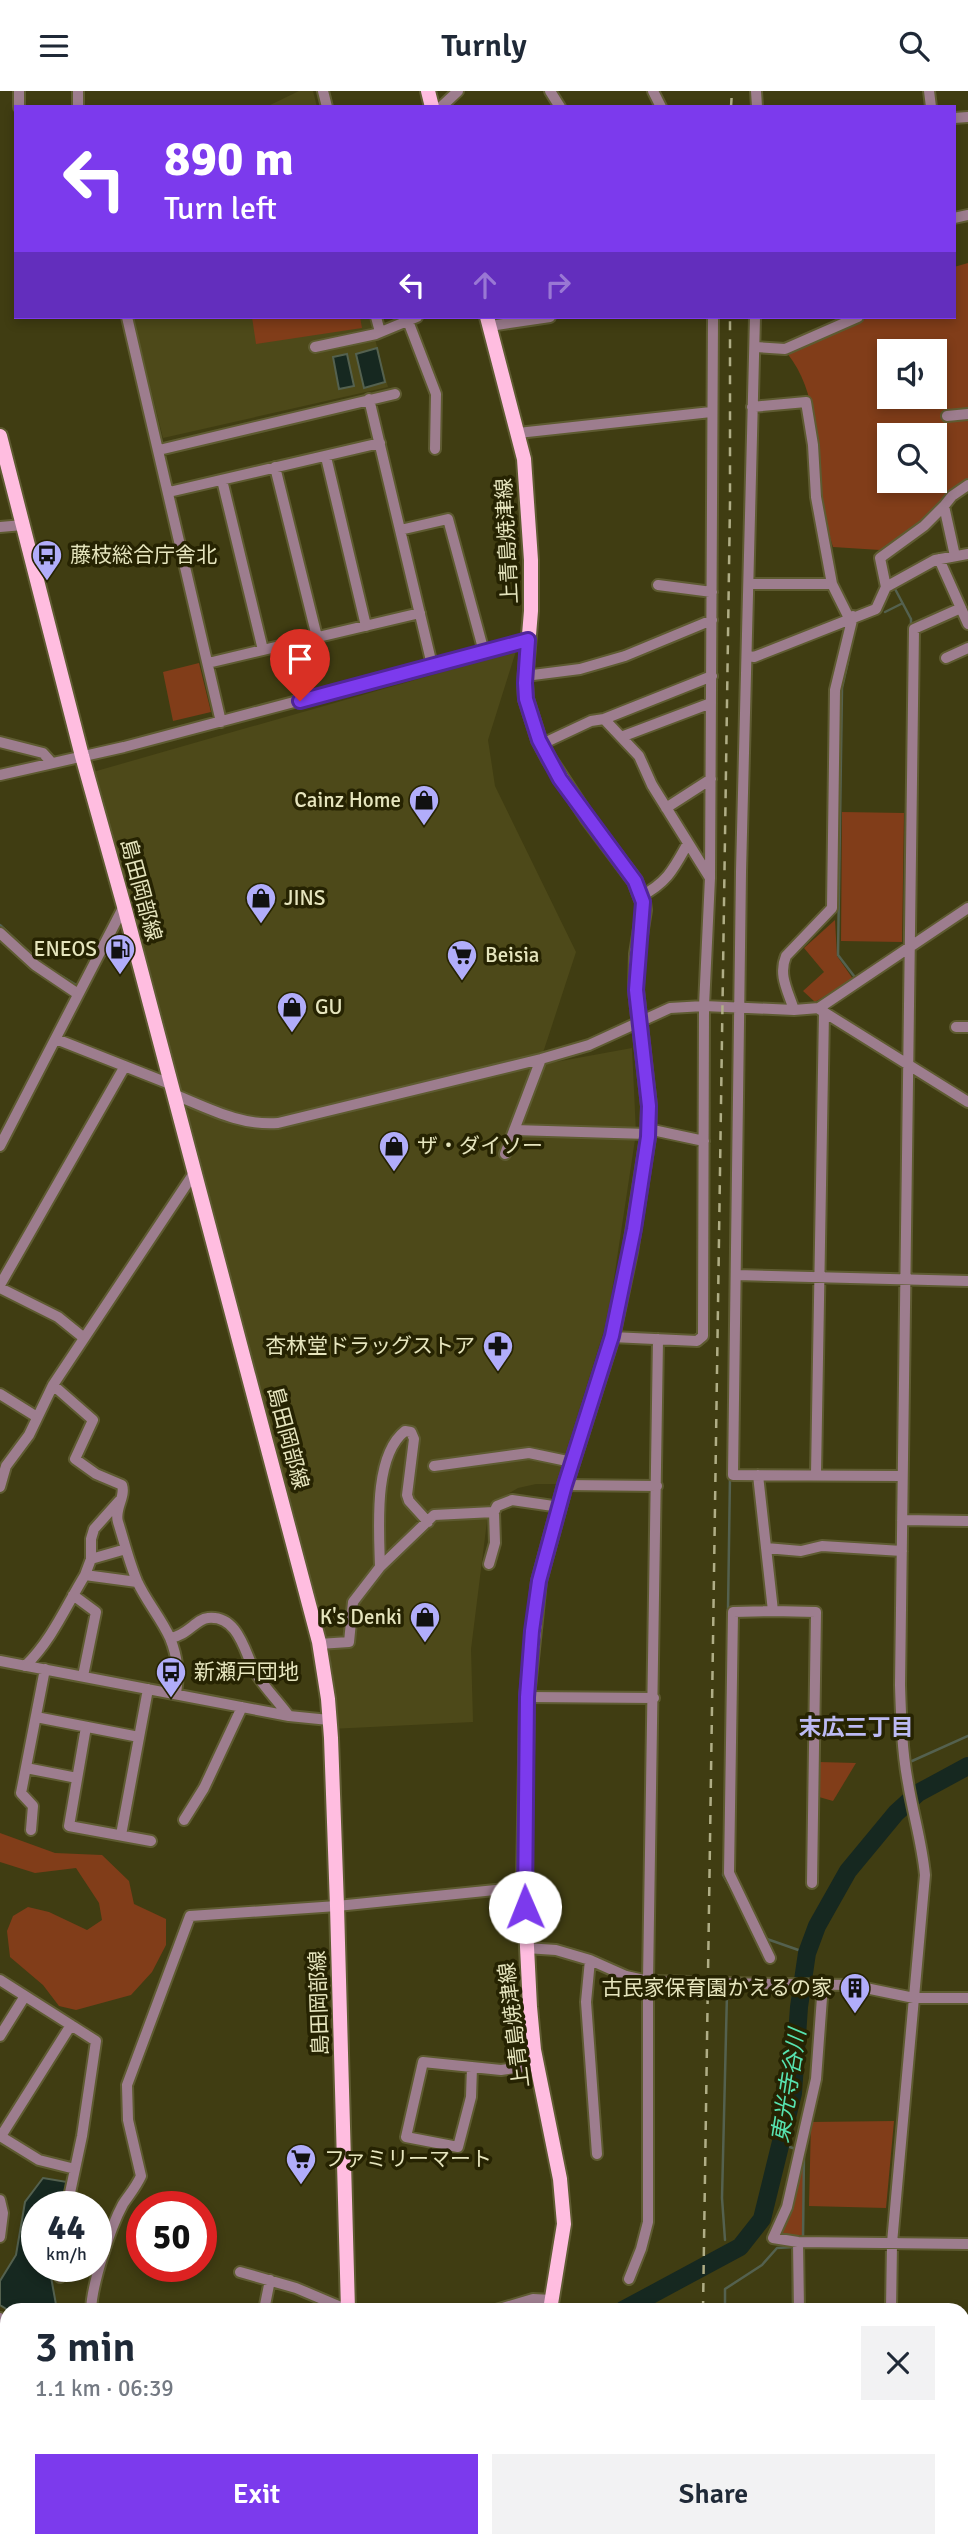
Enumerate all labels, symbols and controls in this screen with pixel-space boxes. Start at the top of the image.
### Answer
text: Turnly [441,26,527,65]
icon: menu [35,27,73,65]
icon: search [895,27,933,65]
text: 890 m [164,129,294,189]
icon: left [49,133,140,224]
text: Turn left [164,189,277,228]
icon: left [393,266,431,304]
icon: ahead [466,266,504,304]
icon: right [539,266,577,304]
map controls [877,339,947,493]
button: sound [877,339,947,409]
button: search [877,423,947,493]
street label: 上青島焼津線 [491,477,523,605]
bus stop icon: 藤枝総合庁舎北 [30,538,64,582]
place label: 藤枝総合庁舎北 [70,542,217,568]
pin [270,629,330,701]
icon: arrive [281,640,319,678]
shop icon: Cainz Home [407,783,441,827]
place label: Cainz Home [294,787,401,813]
street label: 島田岡部線 [115,836,167,944]
shop icon: JINS [244,881,278,925]
place label: JINS [284,885,326,911]
fuel station icon: ENEOS [103,932,137,976]
place label: ENEOS [34,936,97,962]
supermarket icon: Beisia [445,938,479,982]
place label: Beisia [485,942,539,968]
shop icon: GU [275,990,309,1034]
place label: GU [315,994,343,1020]
shop icon: ザ・ダイソー [377,1129,411,1173]
place label: ザ・ダイソー [417,1133,543,1159]
pharmacy icon: 杏林堂ドラッグストア [481,1329,515,1373]
place label: 杏林堂ドラッグストア [265,1333,475,1359]
street label: 島田岡部線 [262,1384,314,1492]
shop icon: K's Denki [408,1600,442,1644]
place label: K's Denki [320,1604,402,1630]
bus stop icon: 新瀬戸団地 [154,1655,188,1699]
place label: 新瀬戸団地 [194,1659,299,1685]
district label: 末広三丁目 [799,1713,914,1742]
position arrow [488,1870,562,1944]
street label: 島田岡部線 [304,1950,334,2056]
street label: 上青島焼津線 [493,1961,535,2089]
building icon: 古民家保育園かえるの家 [838,1971,872,2015]
place label: 古民家保育園かえるの家 [602,1975,832,2001]
water label: 東光寺谷川 [766,2024,813,2145]
supermarket icon: ファミリーマート [284,2142,318,2186]
place label: ファミリーマート [324,2146,492,2172]
speed limit sign: 50 [126,2191,217,2282]
text: 44 [48,2206,85,2249]
text: km/h [46,2243,87,2265]
text: 3 min [35,2322,136,2373]
button: close [861,2326,935,2400]
text: 1.1 km · 06:39 [35,2374,174,2403]
button: Exit [35,2454,478,2534]
button: Share [492,2454,935,2534]

